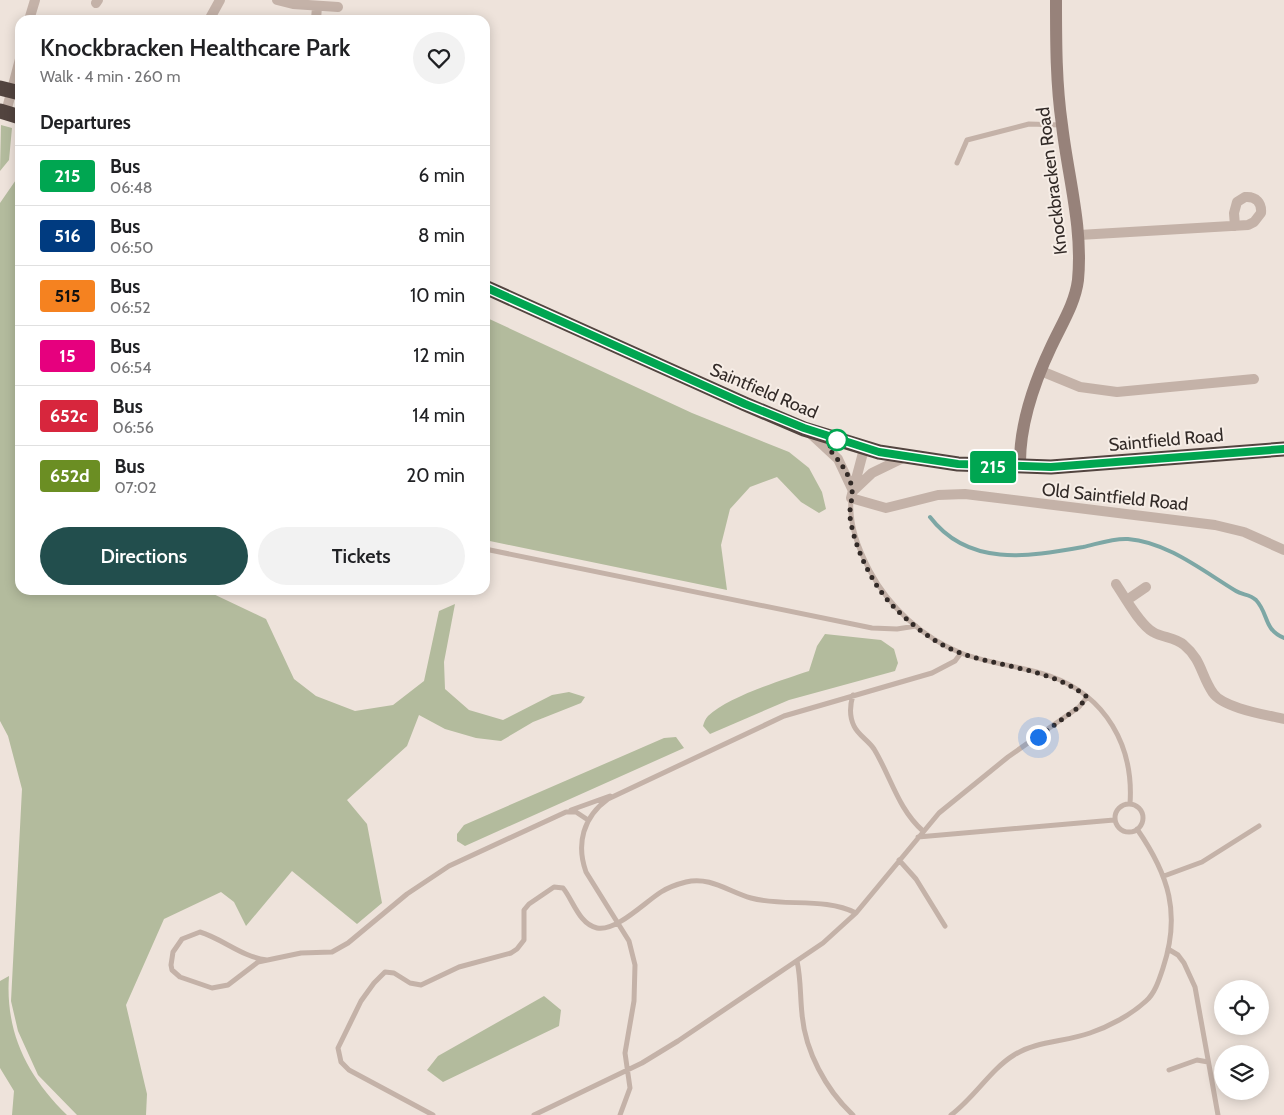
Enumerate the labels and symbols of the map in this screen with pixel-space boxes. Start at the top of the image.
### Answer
street label: Knockbracken Road [1032,106,1072,256]
street label: Saintfield Road [707,358,821,424]
street label: Saintfield Road [1108,424,1224,456]
unlabelled marker [826,429,848,451]
line badge: 215 [964,451,1022,483]
street label: Old Saintfield Road [1041,478,1189,516]
your location [1026,725,1051,750]

